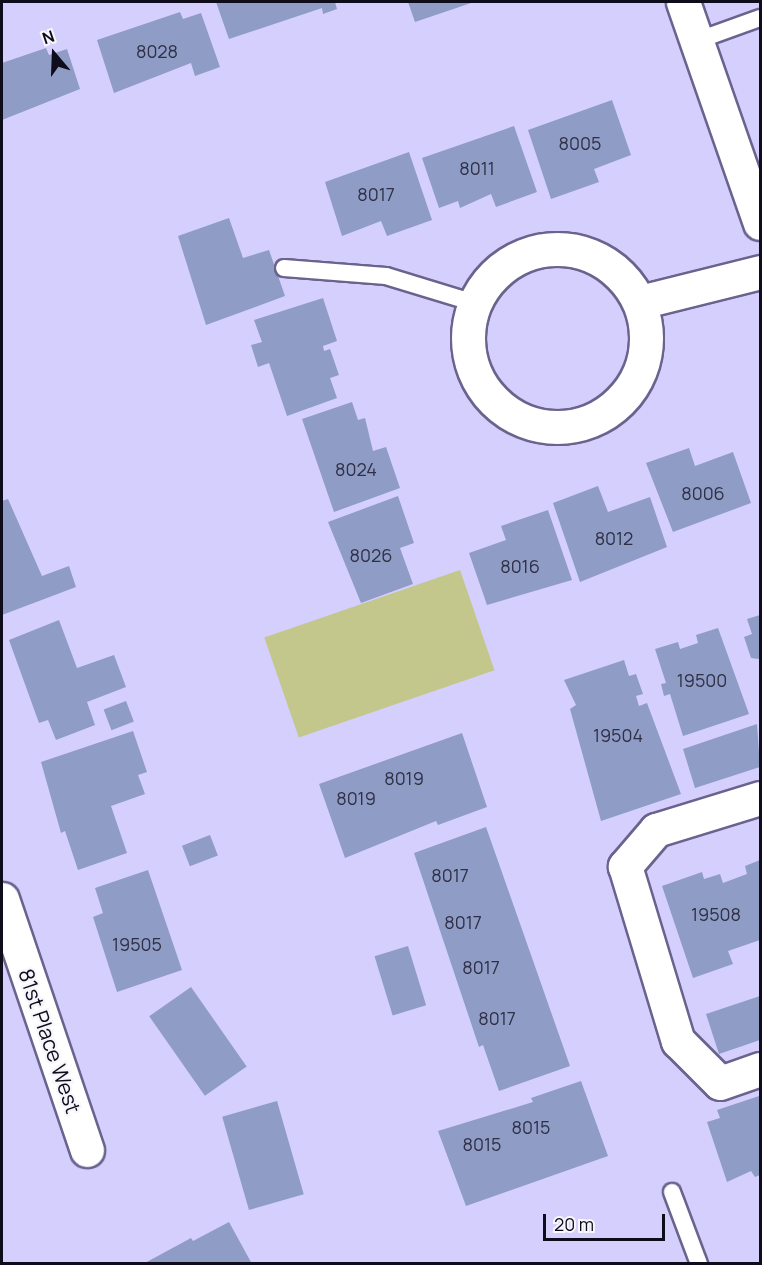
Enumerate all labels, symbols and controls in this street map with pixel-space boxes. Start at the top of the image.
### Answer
north arrow [24,24,84,84]
text: N [39,25,57,49]
house number: 8028 [136,40,178,62]
house number: 8005 [559,132,601,154]
house number: 8011 [459,157,495,179]
house number: 8017 [357,183,395,205]
house number: 8024 [335,458,377,480]
house number: 8006 [681,482,725,504]
house number: 8012 [595,527,633,549]
house number: 8026 [350,544,392,566]
house number: 8016 [500,555,540,577]
house number: 19500 [677,669,727,691]
house number: 19504 [593,724,643,746]
house number: 8019 [384,767,424,789]
house number: 8019 [336,787,376,809]
house number: 8017 [431,864,469,886]
house number: 19508 [691,903,741,925]
house number: 8017 [444,911,482,933]
house number: 19505 [112,933,162,955]
house number: 8017 [462,956,500,978]
street label: 81st Place West [13,965,87,1117]
house number: 8017 [478,1007,516,1029]
house number: 8015 [512,1116,550,1138]
house number: 8015 [463,1133,501,1155]
scale bar [546,1202,668,1240]
text: 20 m [554,1212,594,1236]

